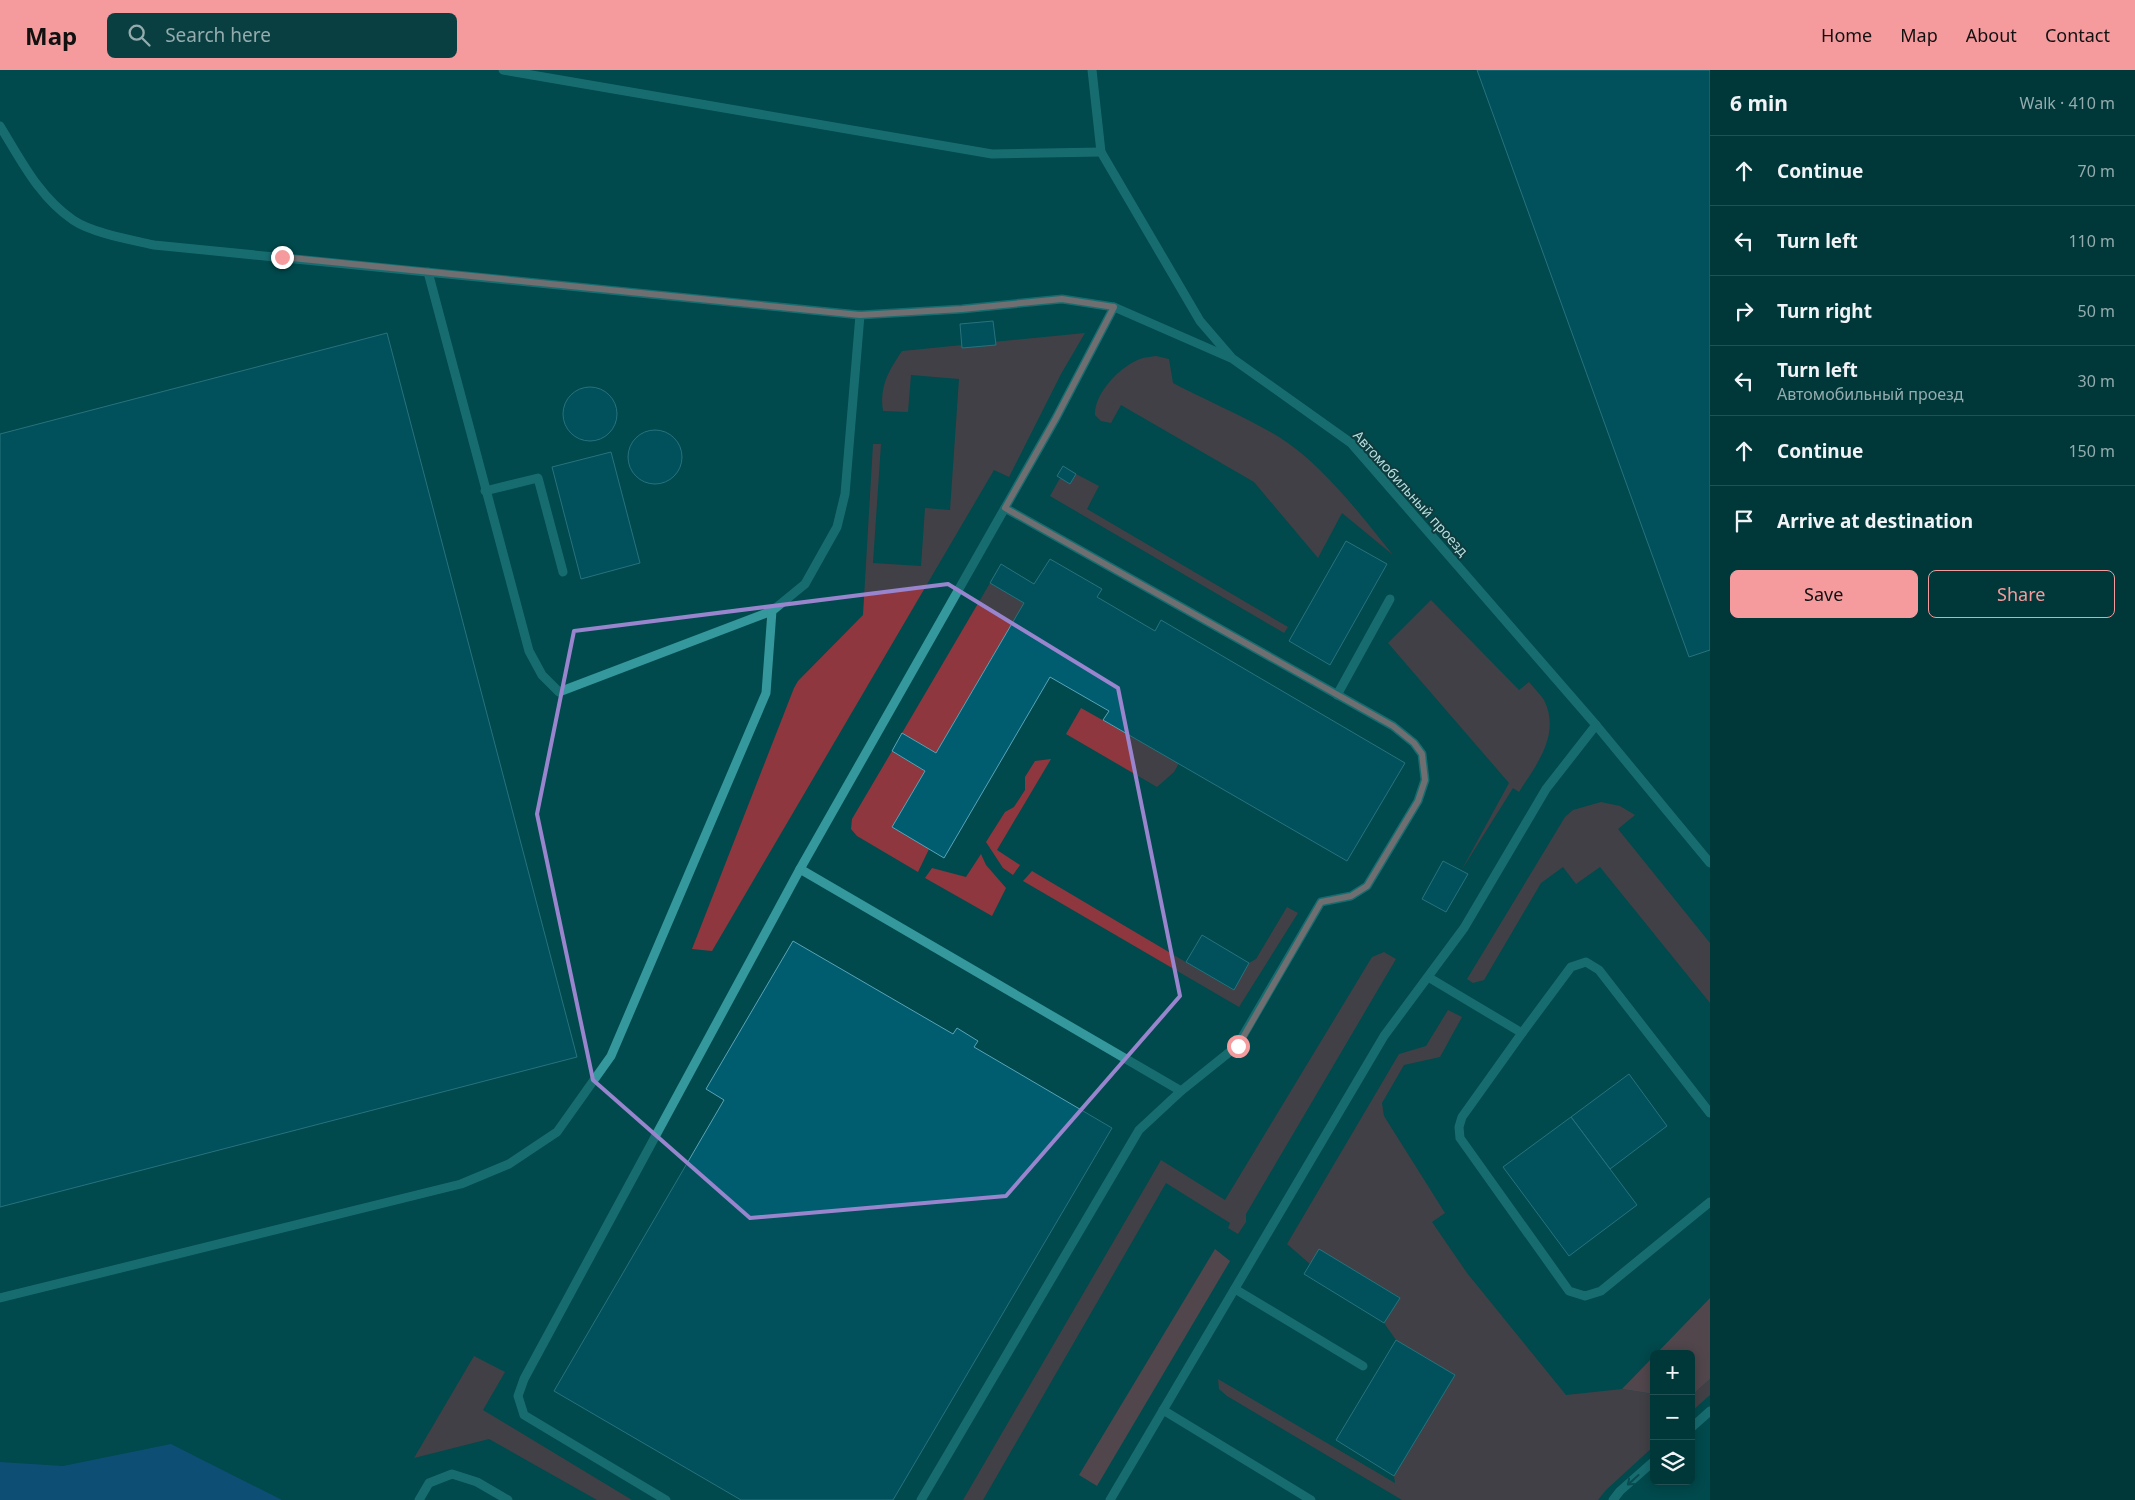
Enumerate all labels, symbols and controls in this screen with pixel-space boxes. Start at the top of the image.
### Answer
search box [107,13,457,58]
text: Map [25,19,77,52]
icon: search [125,21,153,49]
text: Search here [165,22,271,48]
text: Home [1821,23,1872,47]
text: Map [1900,23,1938,47]
text: About [1966,23,2017,47]
text: Contact [2045,23,2110,47]
text: 6 min [1730,89,1788,117]
text: Walk · 410 m [2020,92,2115,114]
icon: ahead [1730,157,1758,185]
text: Continue [1777,158,1863,184]
text: 70 m [2078,160,2115,182]
icon: left [1730,227,1758,255]
text: Turn left [1777,228,1858,254]
text: 110 m [2068,230,2115,252]
route end [271,246,294,269]
icon: right [1730,297,1758,325]
text: Turn right [1777,298,1872,324]
text: 50 m [2078,300,2115,322]
text: Turn left [1777,357,1858,383]
icon: left [1730,367,1758,395]
text: 30 m [2078,370,2115,392]
text: Автомобильный проезд [1777,383,1964,405]
street label: Автомобильный проезд [1349,426,1473,560]
icon: ahead [1730,437,1758,465]
text: Continue [1777,438,1863,464]
text: 150 m [2068,440,2115,462]
icon: arrive [1730,507,1758,535]
text: Arrive at destination [1777,508,1973,534]
button: Save [1730,570,1918,618]
button: Share [1928,570,2115,618]
route start [1227,1035,1250,1058]
map controls [1650,1350,1695,1485]
button: + [1650,1350,1695,1395]
button: − [1650,1395,1695,1440]
button: layers [1650,1440,1695,1485]
one-way arrow [1626,1474,1639,1486]

